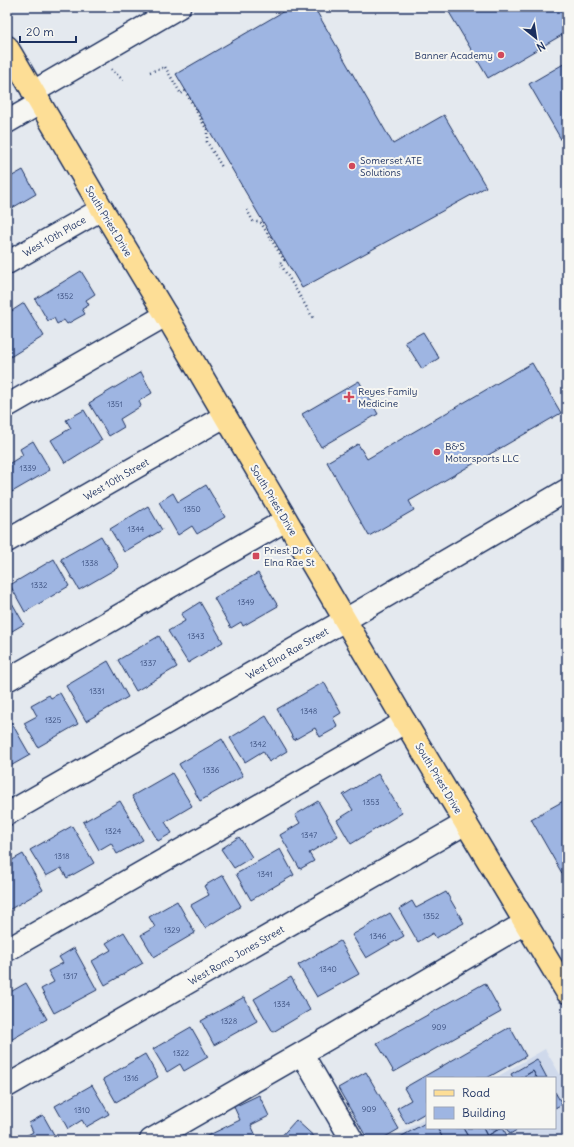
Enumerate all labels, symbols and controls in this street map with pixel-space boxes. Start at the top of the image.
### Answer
scale bar [20,18,76,44]
north arrow [516,18,556,58]
text: 20 m [26,24,54,39]
text: N [534,39,548,55]
place label: Banner Academy [415,49,493,62]
marker: Banner Academy [496,50,506,60]
place label: Somerset ATE Solutions [360,154,422,179]
marker: Somerset ATE Solutions [347,161,357,171]
street label: South Priest Drive [82,184,135,259]
street label: West 10th Place [20,213,88,260]
house number: 1352 [57,291,74,301]
place label: Reyes Family Medicine [358,385,417,410]
marker: Reyes Family Medicine [343,391,355,403]
house number: 1351 [107,399,123,409]
place label: B&S Motorsports LLC [445,440,519,465]
marker: B&S Motorsports LLC [432,447,442,457]
street label: West 10th Street [81,455,152,503]
house number: 1339 [20,463,37,473]
street label: South Priest Drive [247,463,300,538]
house number: 1350 [183,504,201,514]
house number: 1344 [128,524,145,534]
place label: Priest Dr & Elna Rae St [264,544,315,569]
marker: Priest Dr & Elna Rae St [251,551,261,561]
house number: 1338 [82,558,99,568]
house number: 1332 [31,580,48,590]
house number: 1349 [238,597,255,607]
street label: West Elna Rae Street [244,624,331,682]
house number: 1343 [188,631,205,641]
house number: 1337 [140,658,156,668]
house number: 1331 [89,686,105,696]
house number: 1348 [301,706,318,716]
house number: 1325 [45,715,62,725]
house number: 1342 [250,739,267,749]
street label: South Priest Drive [412,741,465,816]
house number: 1336 [203,765,220,775]
house number: 1353 [363,797,380,807]
house number: 1324 [105,826,122,836]
house number: 1347 [301,830,317,840]
house number: 1318 [54,851,70,861]
house number: 1341 [257,869,273,879]
house number: 1352 [423,911,440,921]
street label: West Romo Jones Street [186,922,287,988]
house number: 1329 [164,925,181,935]
house number: 1346 [370,931,387,941]
house number: 1340 [319,964,337,974]
house number: 1317 [63,971,77,981]
house number: 1334 [274,999,291,1009]
house number: 1328 [221,1016,238,1026]
house number: 909 [432,1022,447,1032]
house number: 1322 [173,1048,190,1058]
house number: 1316 [123,1073,139,1083]
legend [426,1077,556,1129]
text: Road [462,1085,490,1100]
house number: 909 [362,1104,377,1114]
house number: 1310 [74,1105,90,1115]
text: Building [462,1105,506,1120]

